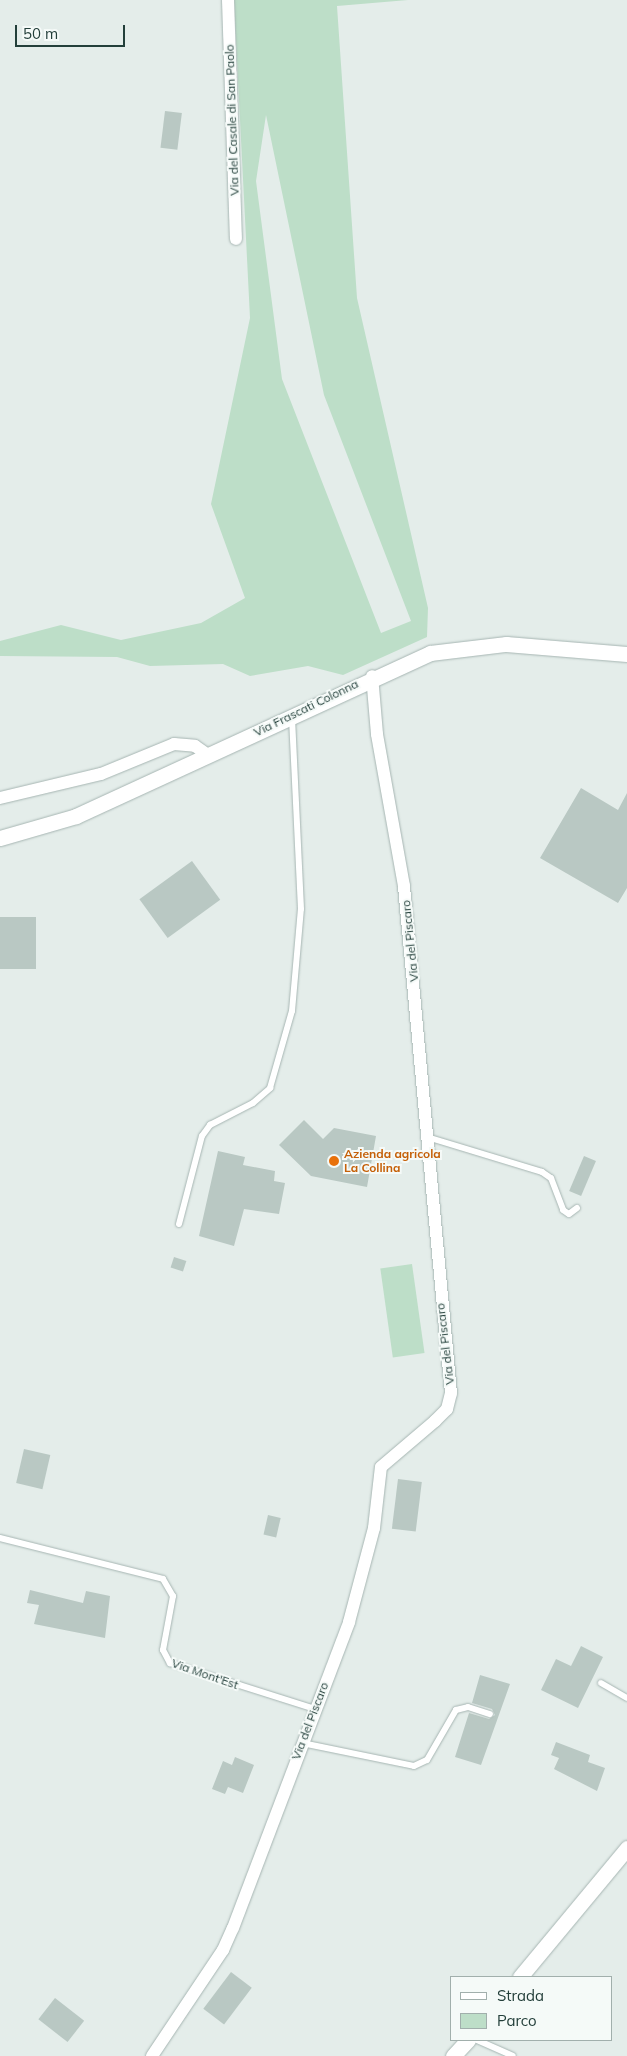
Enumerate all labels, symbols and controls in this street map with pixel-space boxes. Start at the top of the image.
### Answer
scale bar [18,15,128,47]
text: 50 m [23,24,58,43]
street label: Via del Casale di San Paolo [222,44,242,196]
street label: Via Frascati Colonna [251,676,361,740]
street label: Via del Piscaro [399,899,421,983]
place label: Azienda agricola La Collina [344,1147,441,1175]
marker: Azienda agricola La Collina [328,1155,340,1167]
street label: Via del Piscaro [433,1302,457,1386]
street label: Via Mont'Est [170,1656,240,1692]
street label: Via del Piscaro [289,1680,331,1762]
legend [450,1976,612,2041]
text: Strada [497,1986,544,2005]
text: Parco [497,2011,537,2030]

